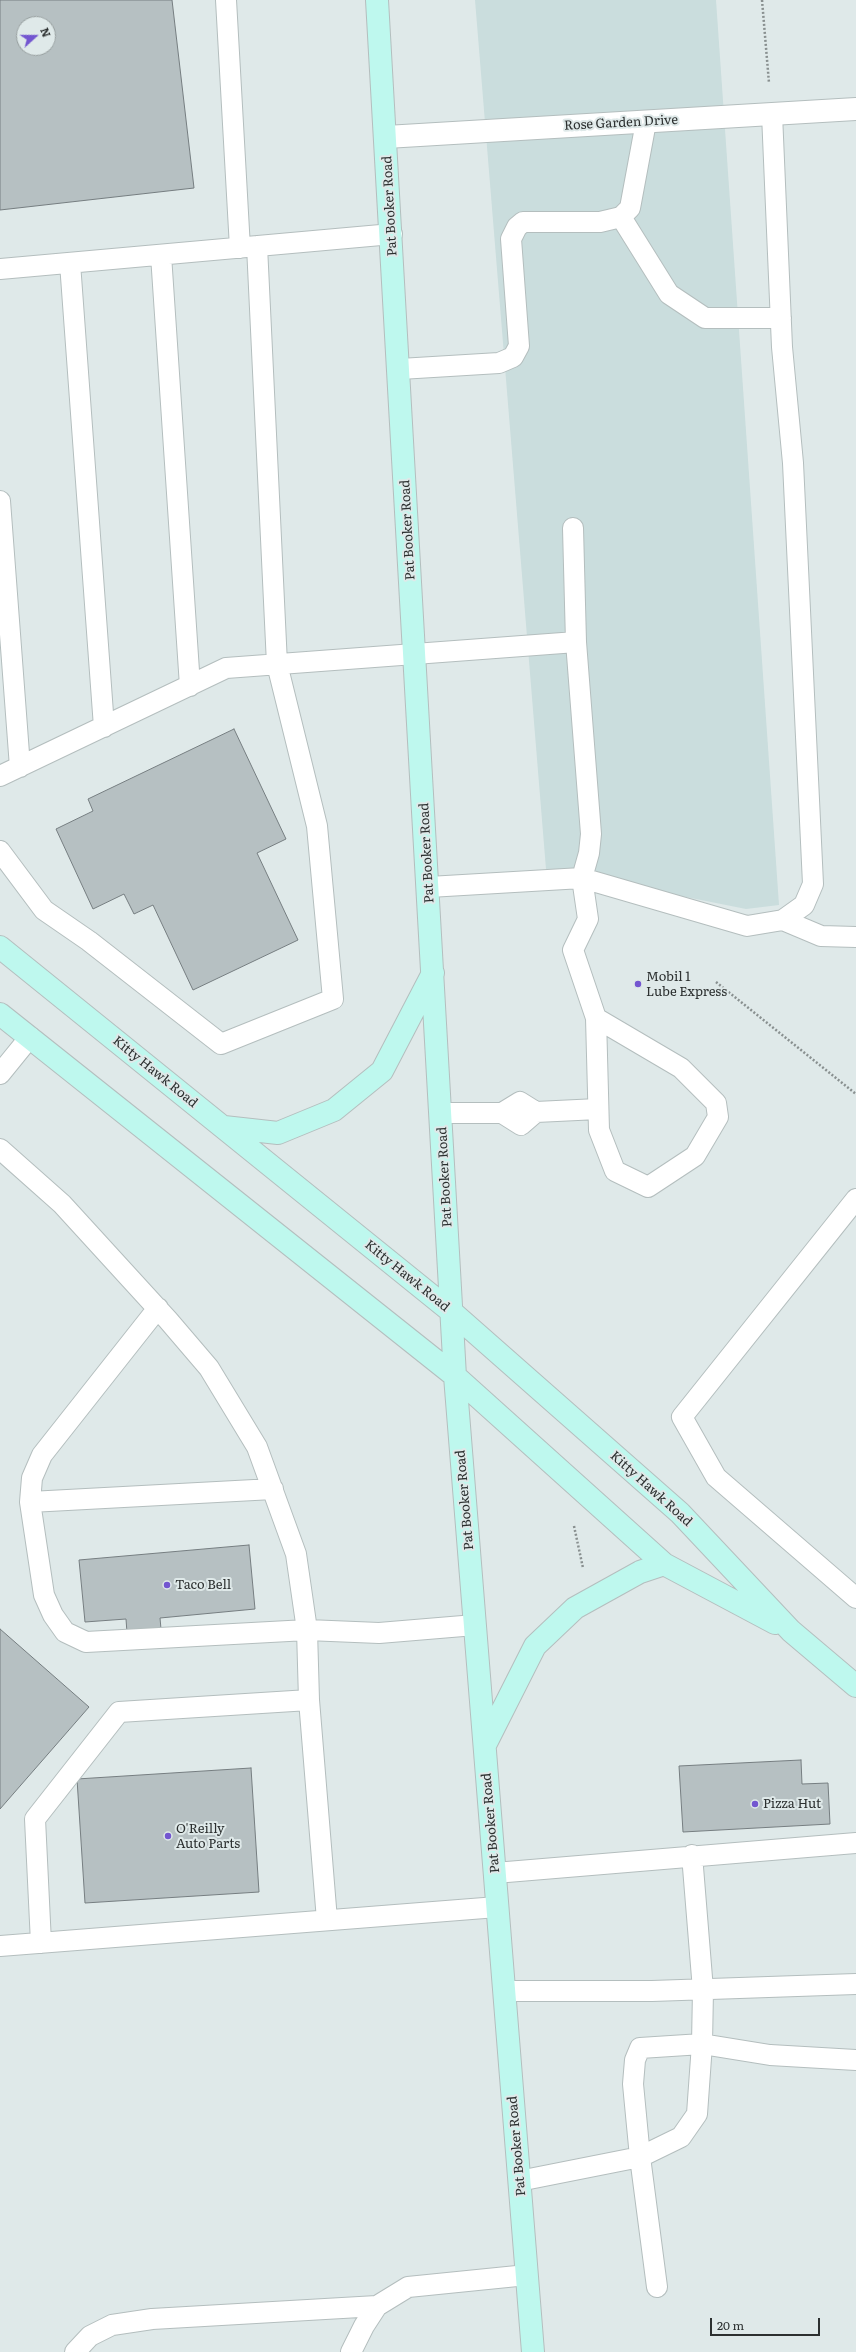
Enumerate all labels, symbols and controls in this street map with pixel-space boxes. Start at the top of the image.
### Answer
north arrow [16,16,56,56]
text: N [37,25,55,39]
street label: Rose Garden Drive [564,112,678,134]
street label: Pat Booker Road [380,155,400,257]
street label: Pat Booker Road [398,479,418,581]
street label: Pat Booker Road [417,802,437,904]
place label: Mobil 1 Lube Express [646,969,727,1000]
marker: Mobil 1 Lube Express [633,979,643,989]
street label: Kitty Hawk Road [109,1033,201,1111]
street label: Pat Booker Road [435,1126,455,1228]
street label: Kitty Hawk Road [361,1237,453,1315]
street label: Kitty Hawk Road [607,1448,695,1530]
street label: Pat Booker Road [453,1449,477,1551]
place label: Taco Bell [175,1577,231,1593]
marker: Taco Bell [162,1580,172,1590]
street label: Pat Booker Road [479,1772,503,1874]
place label: Pizza Hut [763,1796,821,1812]
marker: Pizza Hut [750,1799,760,1809]
place label: O'Reilly Auto Parts [176,1821,240,1852]
marker: O'Reilly Auto Parts [163,1831,173,1841]
street label: Pat Booker Road [505,2095,529,2197]
scale bar [712,2310,822,2336]
text: 20 m [717,2316,744,2334]

